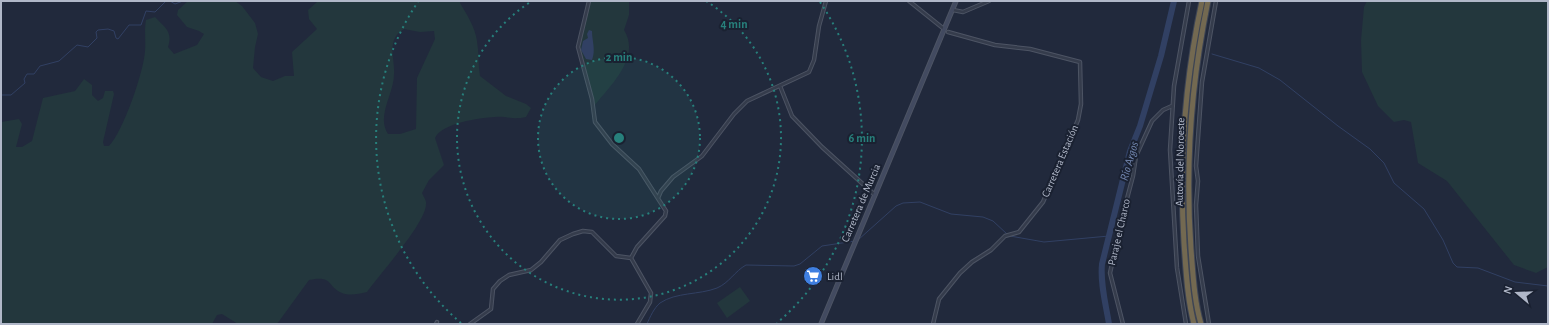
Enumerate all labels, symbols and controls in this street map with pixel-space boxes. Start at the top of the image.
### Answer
text: 4 min [720,18,748,30]
text: 2 min [606,51,632,63]
street label: Autovía del Noroeste [1174,117,1186,207]
street label: Carretera Estación [1040,123,1080,199]
centre of rings [612,131,626,145]
text: 6 min [849,132,875,144]
water label: Río Argos [1118,140,1140,182]
street label: Carretera de Murcia [840,162,882,244]
street label: Paraje el Charco [1106,198,1132,266]
supermarket icon: Lidl [802,265,824,287]
place label: Lidl [827,271,843,282]
north arrow [1497,273,1537,313]
text: N [1502,284,1514,295]

